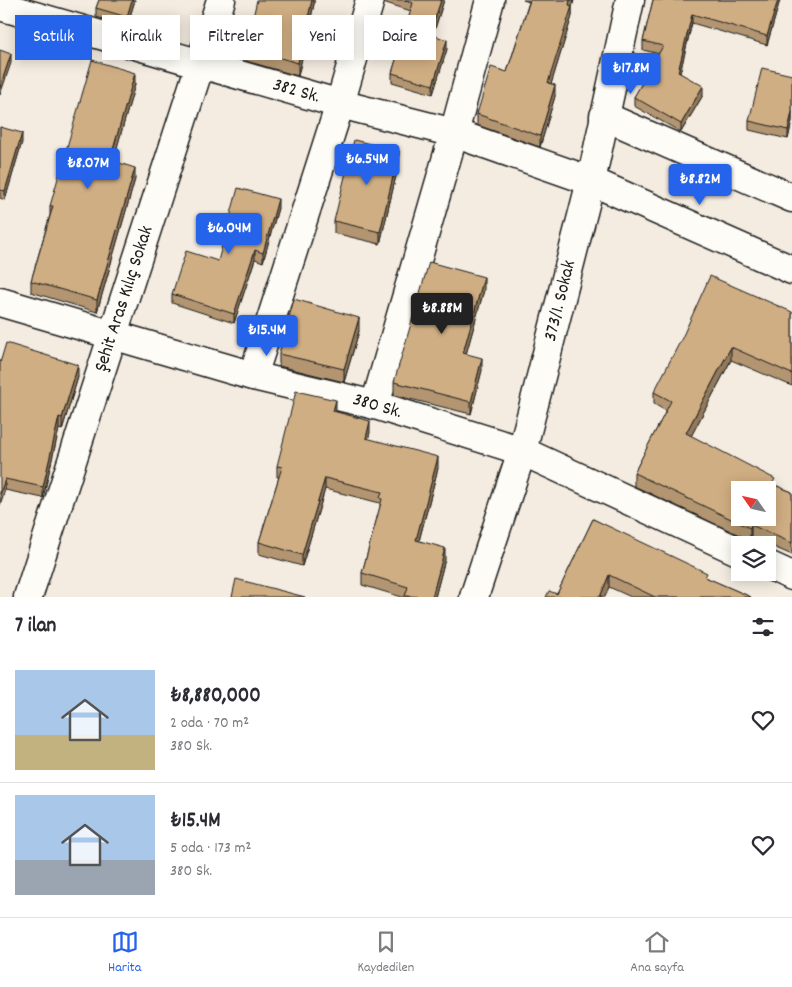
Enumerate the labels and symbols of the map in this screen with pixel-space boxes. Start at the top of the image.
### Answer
pin: ₺17.8M [590,52,672,95]
street label: 382 Sk. [269,72,323,112]
pin: ₺6.54M [326,144,408,186]
pin: ₺8.07M [47,148,129,190]
pin: ₺8.82M [659,164,741,206]
pin: ₺6.04M [188,212,270,255]
street label: Şehit Aras Kılıç Sokak [89,222,161,375]
street label: 373/1. Sokak [538,257,584,344]
pin: ₺8.88M [401,292,483,335]
pin: ₺15.4M [226,314,308,357]
street label: 380 Sk. [349,387,405,427]
north arrow [731,481,776,526]

